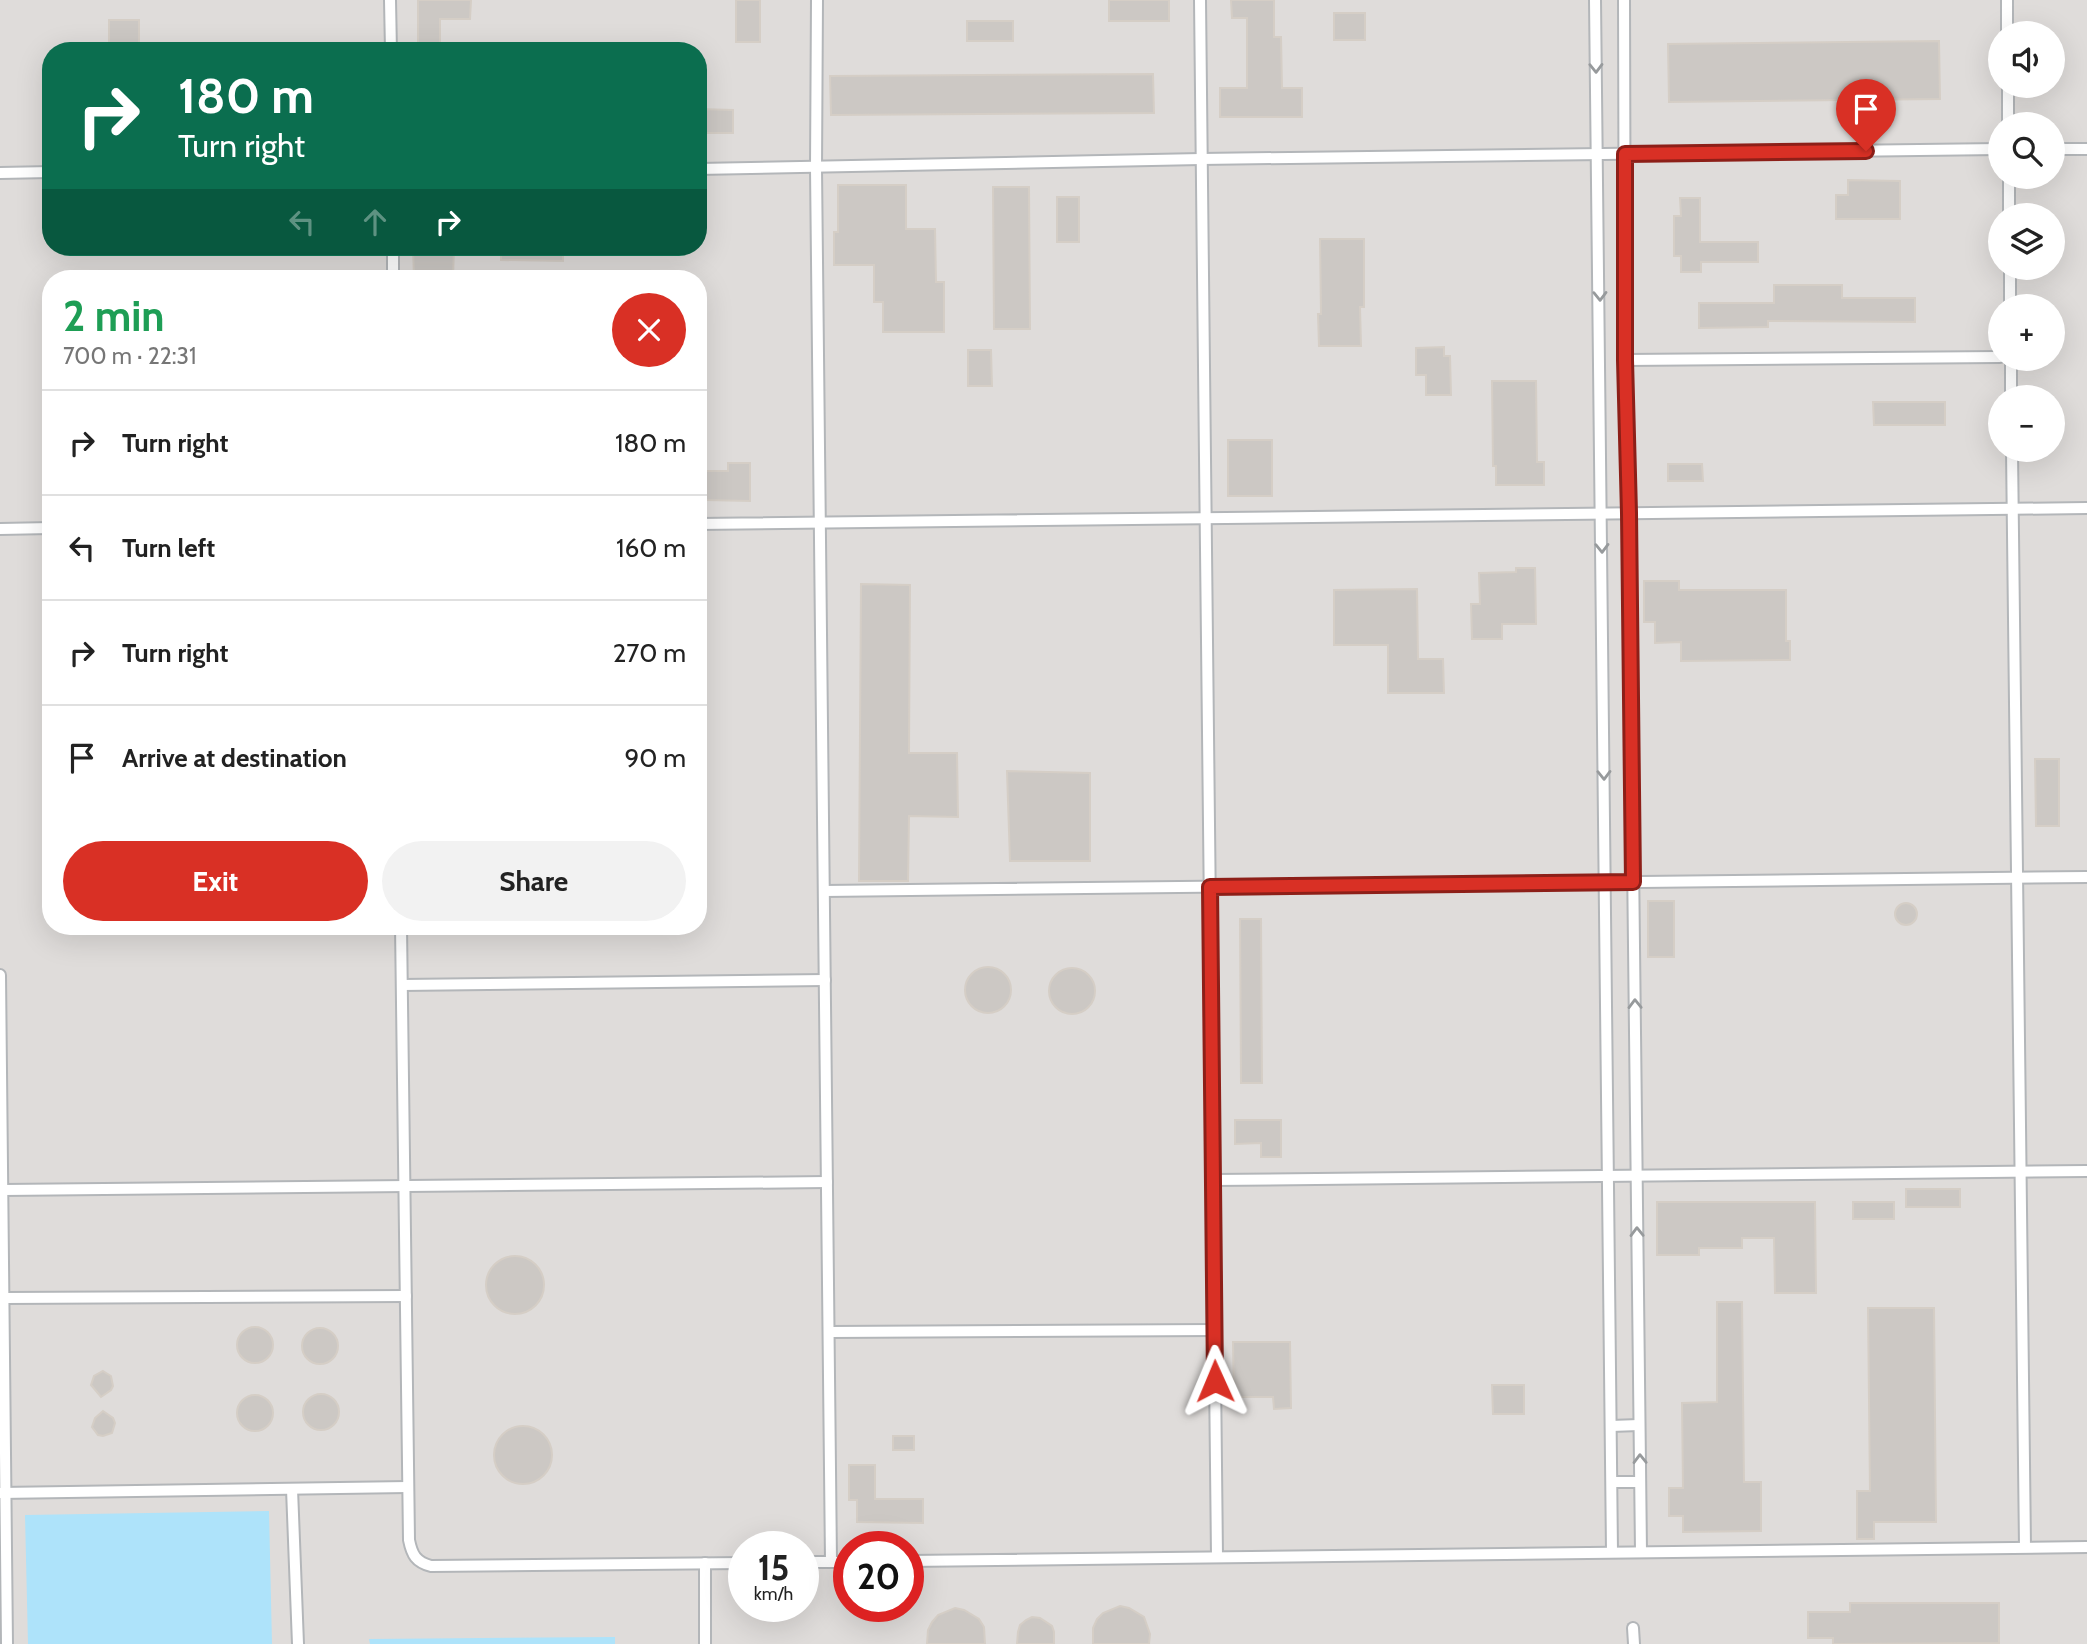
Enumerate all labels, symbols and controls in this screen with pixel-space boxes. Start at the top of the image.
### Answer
map controls [1988,21,2065,462]
button: sound [1988,21,2065,98]
one-way arrow [1589,63,1604,74]
text: 180 m [178,66,314,125]
icon: right [63,70,154,161]
pin [1836,79,1896,151]
icon: arrive [1847,90,1885,128]
button: search [1988,112,2065,189]
text: Turn right [178,126,305,165]
icon: left [283,203,321,241]
icon: ahead [356,203,394,241]
icon: right [429,203,467,241]
button: layers [1988,203,2065,280]
text: 2 min [63,290,164,342]
one-way arrow [1592,290,1607,301]
button: close [612,293,686,367]
button: + [1988,294,2065,371]
text: 700 m · 22:31 [63,342,196,370]
button: − [1988,385,2065,462]
icon: right [63,424,101,462]
text: Turn right [122,427,228,459]
text: 180 m [615,427,686,459]
icon: left [63,529,101,567]
text: Turn left [122,532,215,564]
text: 160 m [616,532,686,564]
one-way arrow [1594,543,1610,553]
icon: right [63,634,101,672]
text: Turn right [122,637,228,669]
text: 270 m [613,637,686,669]
icon: arrive [63,739,101,777]
text: Arrive at destination [122,742,347,774]
text: 90 m [624,742,686,774]
one-way arrow [1597,770,1612,781]
button: Exit [63,841,368,921]
button: Share [382,841,686,921]
one-way arrow [1627,998,1643,1009]
one-way arrow [1630,1226,1645,1237]
position arrow [1178,1344,1252,1418]
one-way arrow [1632,1453,1648,1464]
speed limit sign: 20 [833,1531,924,1622]
text: 15 [758,1546,789,1589]
text: km/h [754,1583,793,1605]

